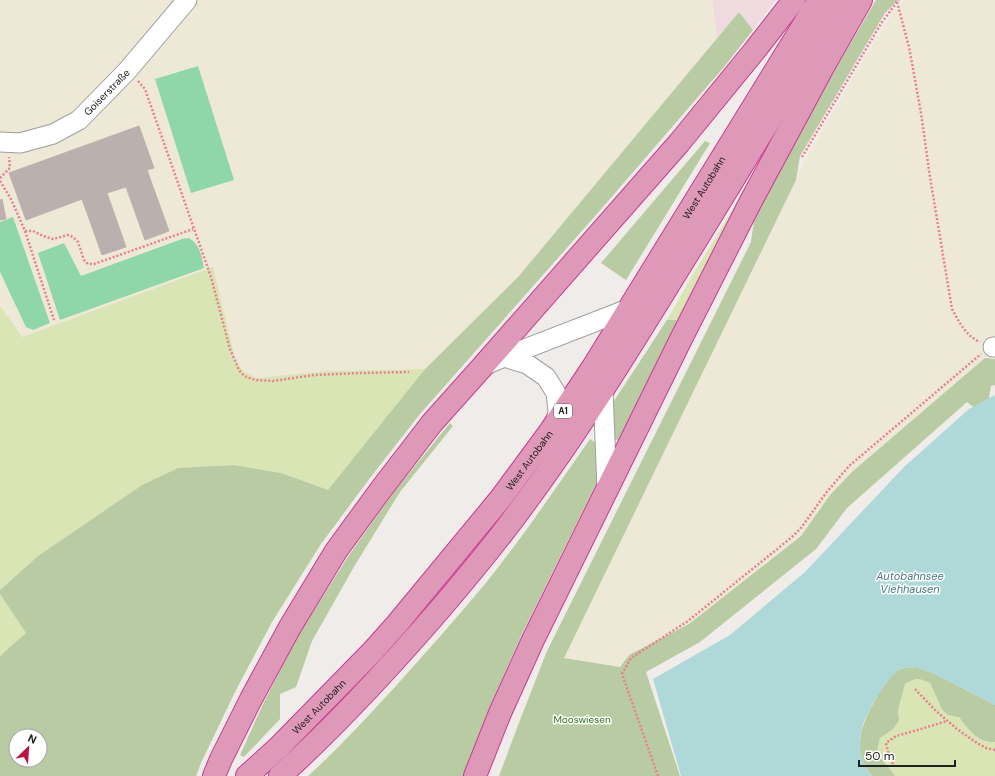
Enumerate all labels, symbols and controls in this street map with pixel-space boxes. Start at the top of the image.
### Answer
street label: Goiserstraße [81,66,133,118]
street label: West Autobahn [680,154,728,222]
road number: A1 [554,404,572,418]
street label: West Autobahn [503,428,556,493]
water label: Autobahnsee Viehhausen [875,569,944,596]
street label: West Autobahn [289,676,349,737]
park label: Mooswiesen [553,713,611,726]
north arrow [8,728,48,768]
text: N [26,731,39,747]
scale bar [859,742,955,768]
text: 50 m [865,748,894,764]

